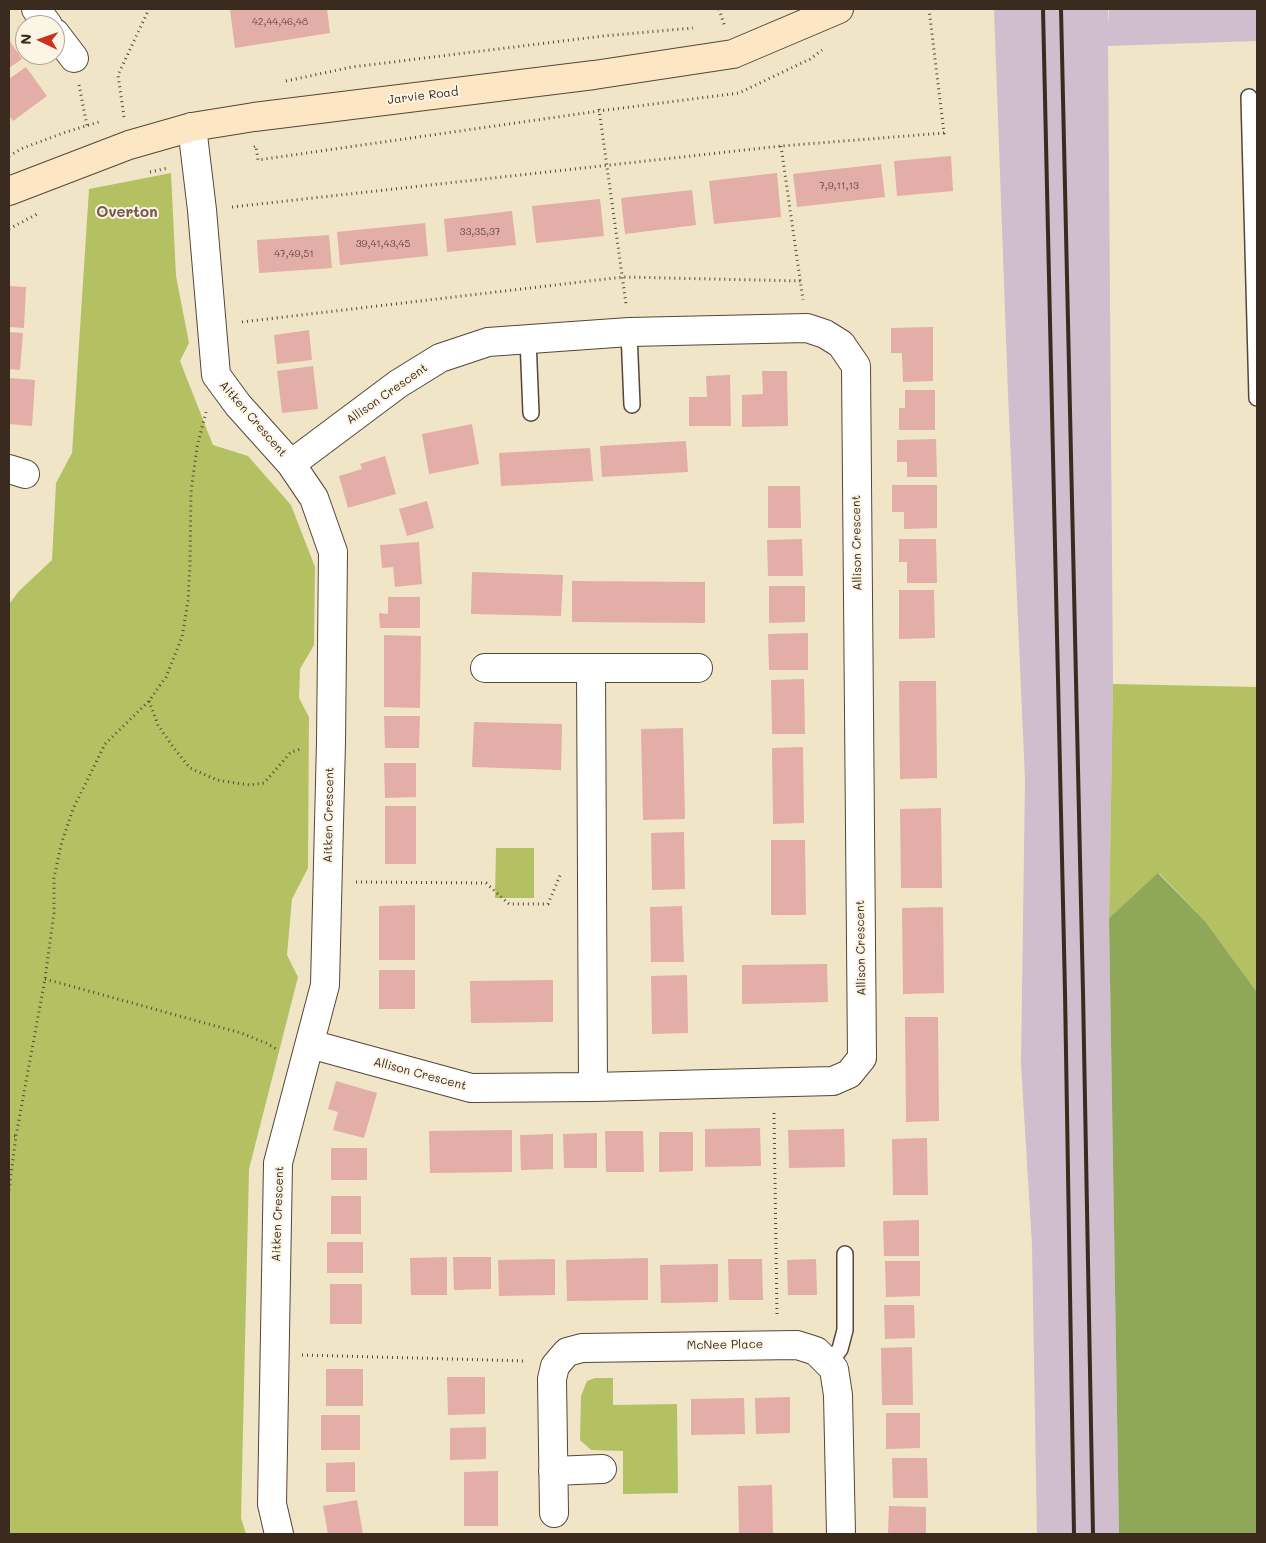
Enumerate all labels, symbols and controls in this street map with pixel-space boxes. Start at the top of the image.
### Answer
north arrow [15,15,65,65]
house number: 42,44,46,48 [252,16,308,28]
text: N [16,33,35,45]
street label: Jarvie Road [387,85,459,107]
house number: 7,9,11,13 [819,180,859,192]
district label: Overton [96,203,158,221]
house number: 33,35,37 [460,226,500,238]
house number: 39,41,43,45 [356,238,410,250]
house number: 47,49,51 [274,248,314,260]
street label: Allison Crescent [344,361,430,427]
street label: Aitken Crescent [216,378,290,460]
street label: Allison Crescent [849,495,865,591]
street label: Aitken Crescent [321,767,337,863]
street label: Allison Crescent [853,900,869,996]
street label: Allison Crescent [372,1055,468,1093]
street label: Aitken Crescent [269,1166,287,1262]
street label: McNee Place [687,1337,763,1353]

